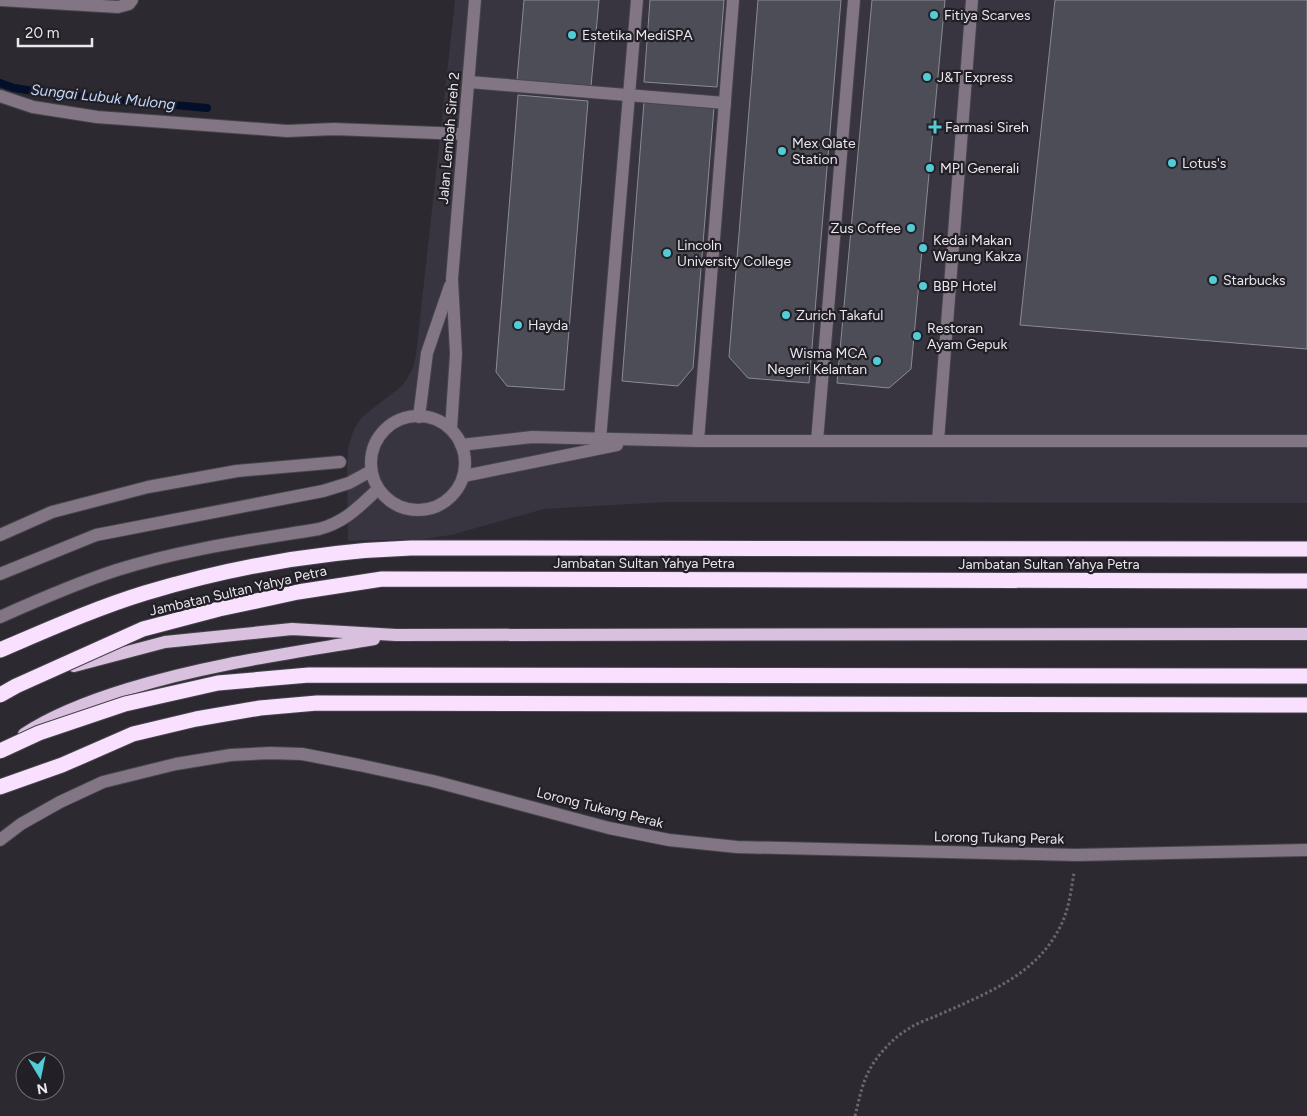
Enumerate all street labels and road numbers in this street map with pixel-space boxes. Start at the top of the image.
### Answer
street label: Jalan Lembah Sireh 2 [435,71,463,205]
street label: Jambatan Sultan Yahya Petra [553,555,735,572]
street label: Jambatan Sultan Yahya Petra [958,556,1140,573]
street label: Jambatan Sultan Yahya Petra [148,562,328,620]
street label: Lorong Tukang Perak [535,784,665,832]
street label: Lorong Tukang Perak [934,828,1064,848]

